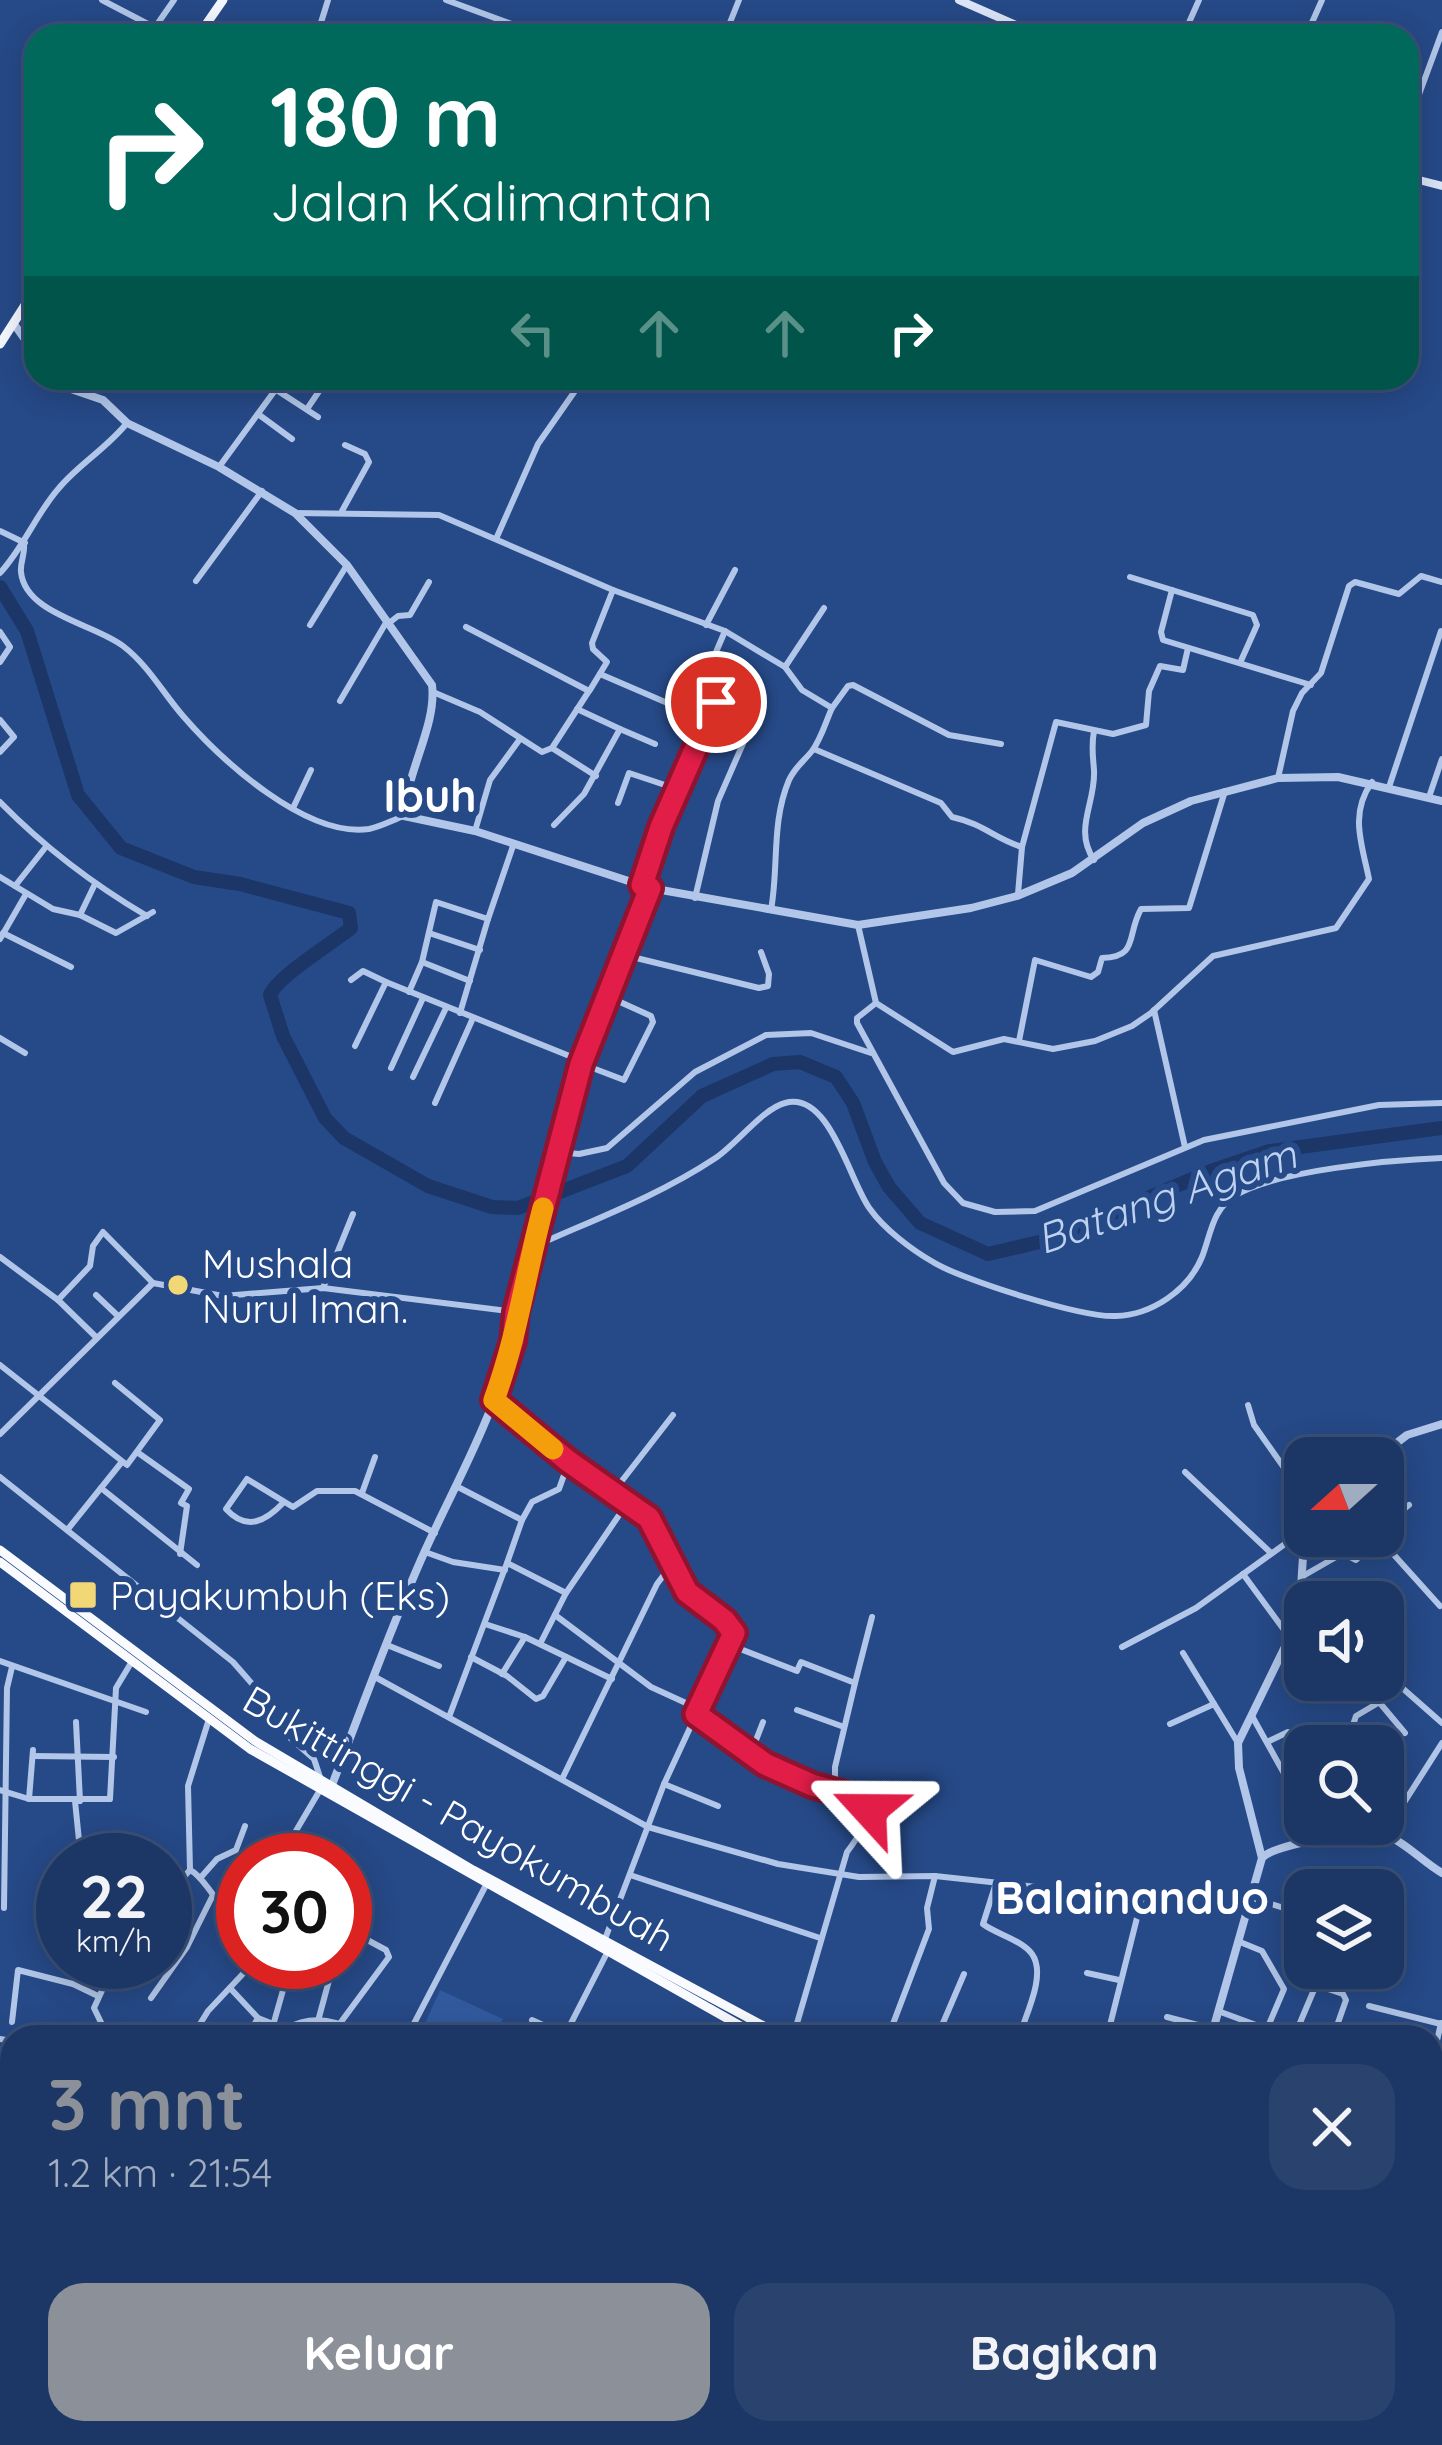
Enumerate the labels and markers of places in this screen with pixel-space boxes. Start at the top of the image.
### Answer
pin [665,651,767,753]
place label: Mushala Nurul Iman. [202,1239,408,1333]
marker: Mushala Nurul Iman. [165,1272,191,1298]
place label: Payakumbuh (Eks) [110,1571,450,1620]
marker: Payakumbuh (Eks) [67,1579,99,1611]

